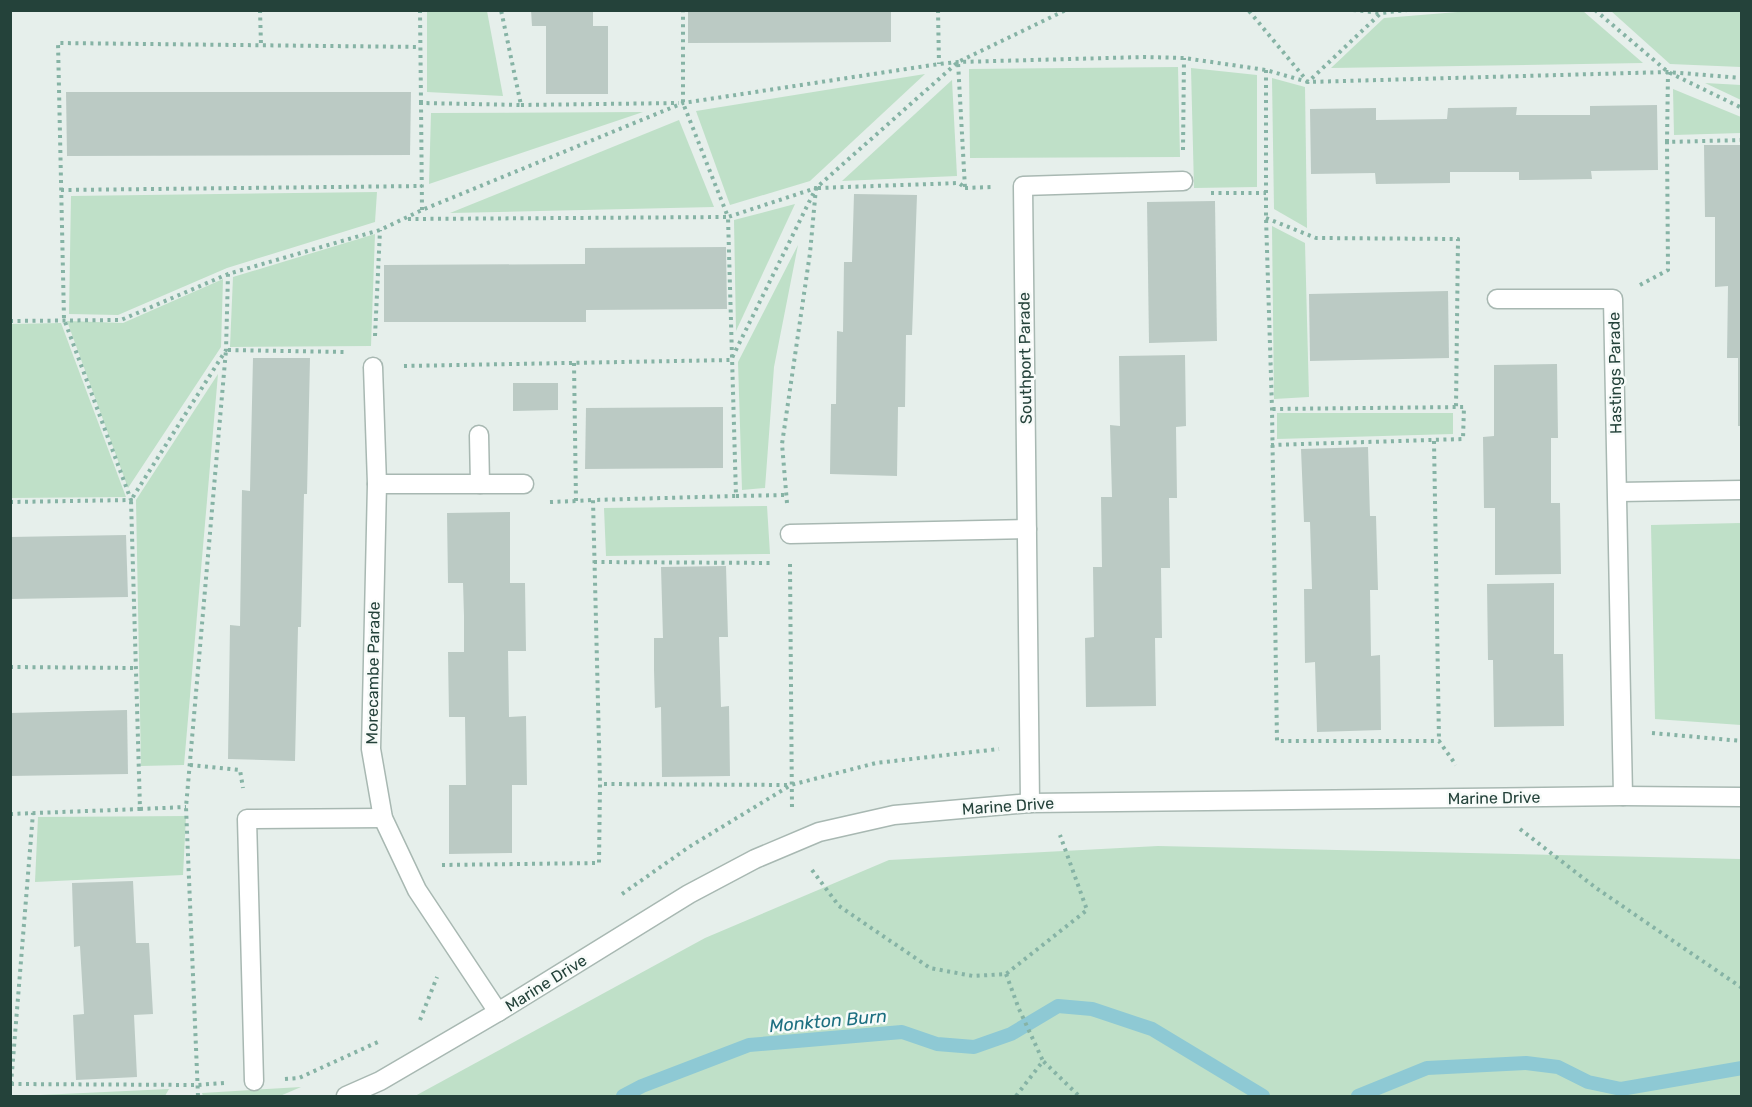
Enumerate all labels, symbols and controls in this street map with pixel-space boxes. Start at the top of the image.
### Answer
street label: Southport Parade [1014,292,1036,424]
street label: Hastings Parade [1604,312,1626,434]
street label: Morecambe Parade [362,601,384,745]
street label: Marine Drive [1448,788,1540,808]
street label: Marine Drive [961,793,1055,819]
street label: Marine Drive [502,950,590,1016]
water label: Monkton Burn [768,1005,888,1037]

